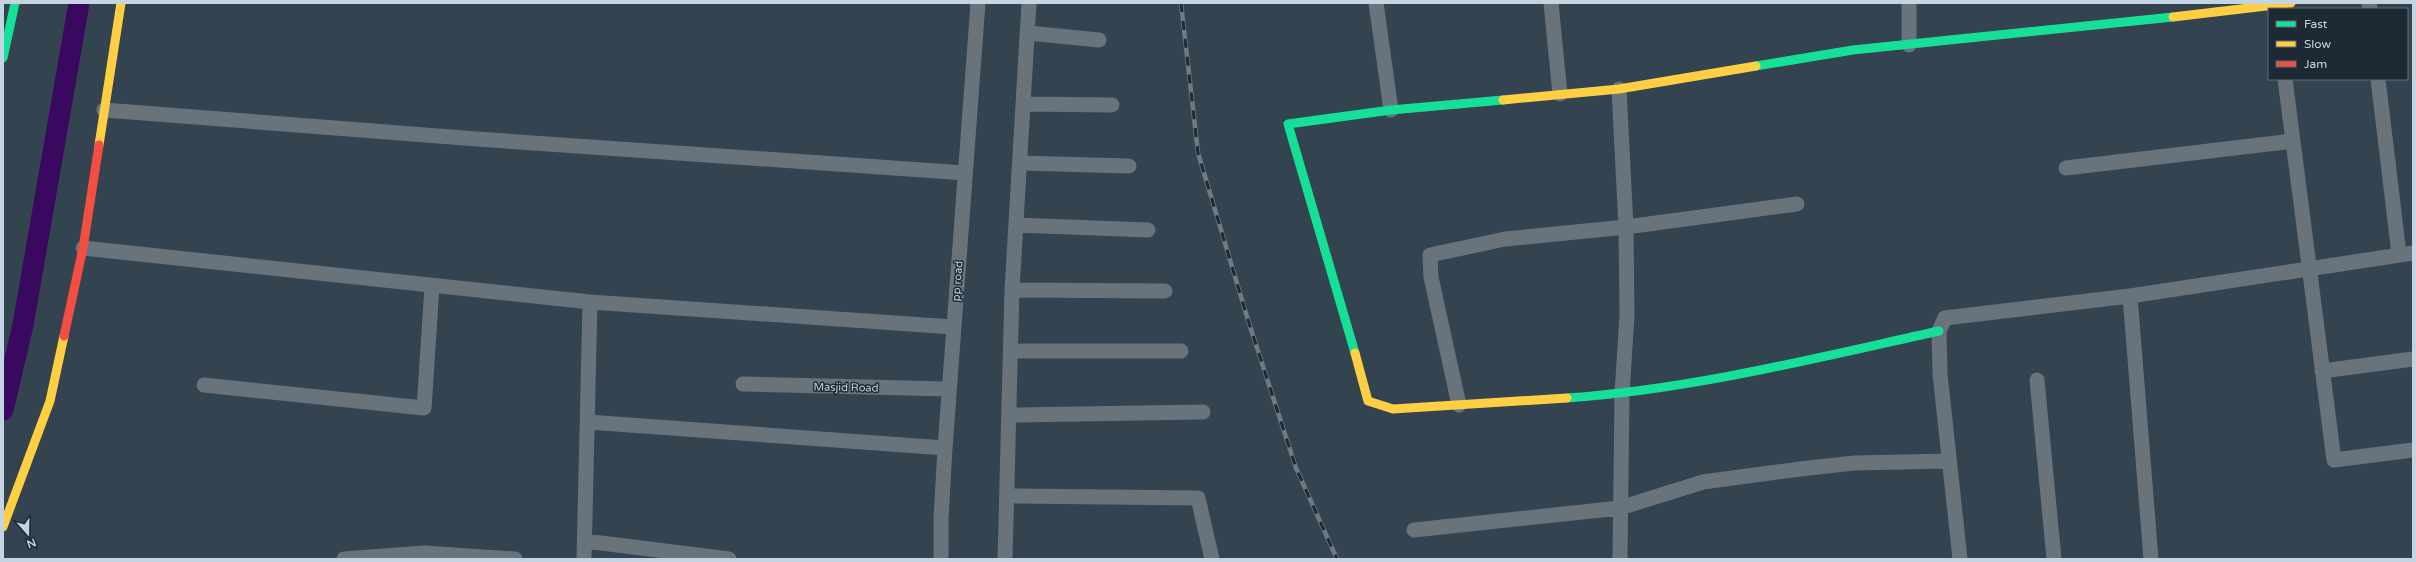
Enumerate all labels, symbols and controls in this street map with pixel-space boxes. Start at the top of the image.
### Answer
legend [2268,8,2408,80]
text: Fast [2304,17,2328,31]
text: Slow [2304,37,2331,51]
text: Jam [2304,57,2327,71]
street label: pp road [950,260,965,302]
street label: Masjid Road [813,380,879,395]
north arrow [8,514,48,554]
text: N [25,535,38,551]

